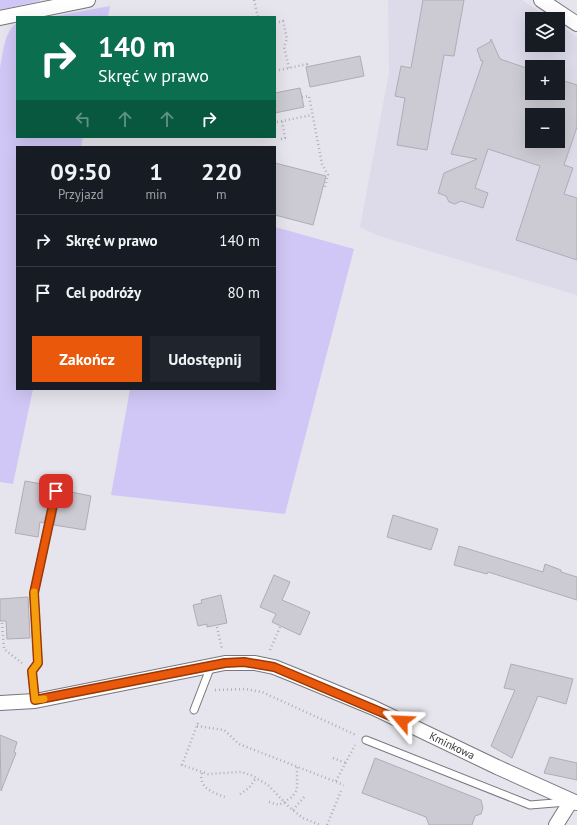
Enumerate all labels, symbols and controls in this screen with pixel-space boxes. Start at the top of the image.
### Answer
map controls [525,12,565,148]
button: layers [525,12,565,52]
text: 140 m [98,28,175,65]
icon: right [32,32,84,84]
button: + [525,60,565,100]
text: Skręć w prawo [98,64,209,87]
icon: left [72,108,94,130]
icon: ahead [114,108,136,130]
icon: ahead [156,108,178,130]
icon: right [198,108,220,130]
button: − [525,108,565,148]
text: 09:50 [50,156,111,187]
text: 1 [149,156,163,187]
text: 220 [201,156,242,187]
text: Przyjazd [58,186,104,203]
text: min [145,186,167,203]
text: m [216,186,227,203]
icon: right [32,230,54,252]
text: Skręć w prawo [66,231,158,250]
text: 140 m [219,231,260,250]
icon: arrive [32,282,54,304]
text: Cel podróży [66,283,141,302]
text: 80 m [227,283,260,302]
button: Zakończ [32,336,142,382]
button: Udostępnij [150,336,260,382]
pin [39,474,73,508]
icon: arrive [45,480,67,502]
position arrow [381,700,423,742]
street label: Kminkowa [427,729,477,762]

